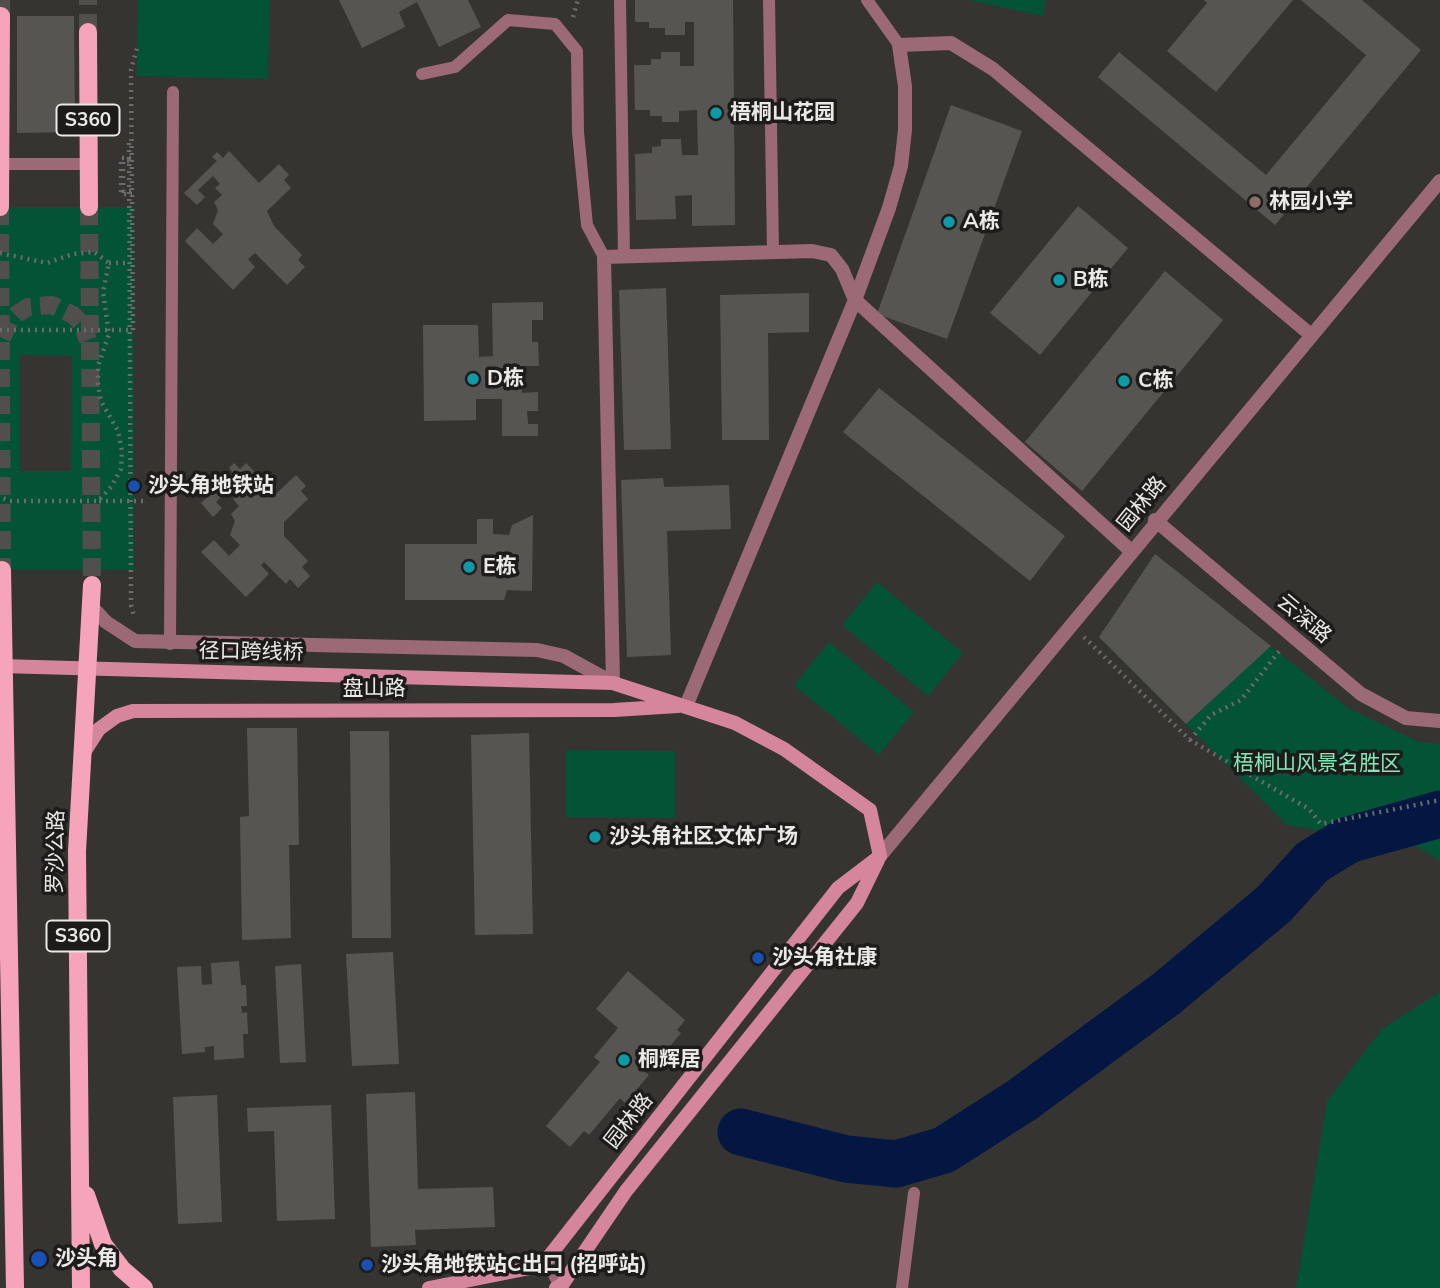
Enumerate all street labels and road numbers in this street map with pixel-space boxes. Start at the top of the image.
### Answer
road number: S360 [56,104,119,136]
street label: 园林路 [1112,472,1172,536]
street label: 云深路 [1272,589,1336,649]
street label: 径口跨线桥 [198,638,304,666]
street label: 盘山路 [343,676,405,702]
street label: 罗沙公路 [43,810,69,894]
road number: S360 [46,920,110,952]
street label: 园林路 [600,1088,658,1154]

